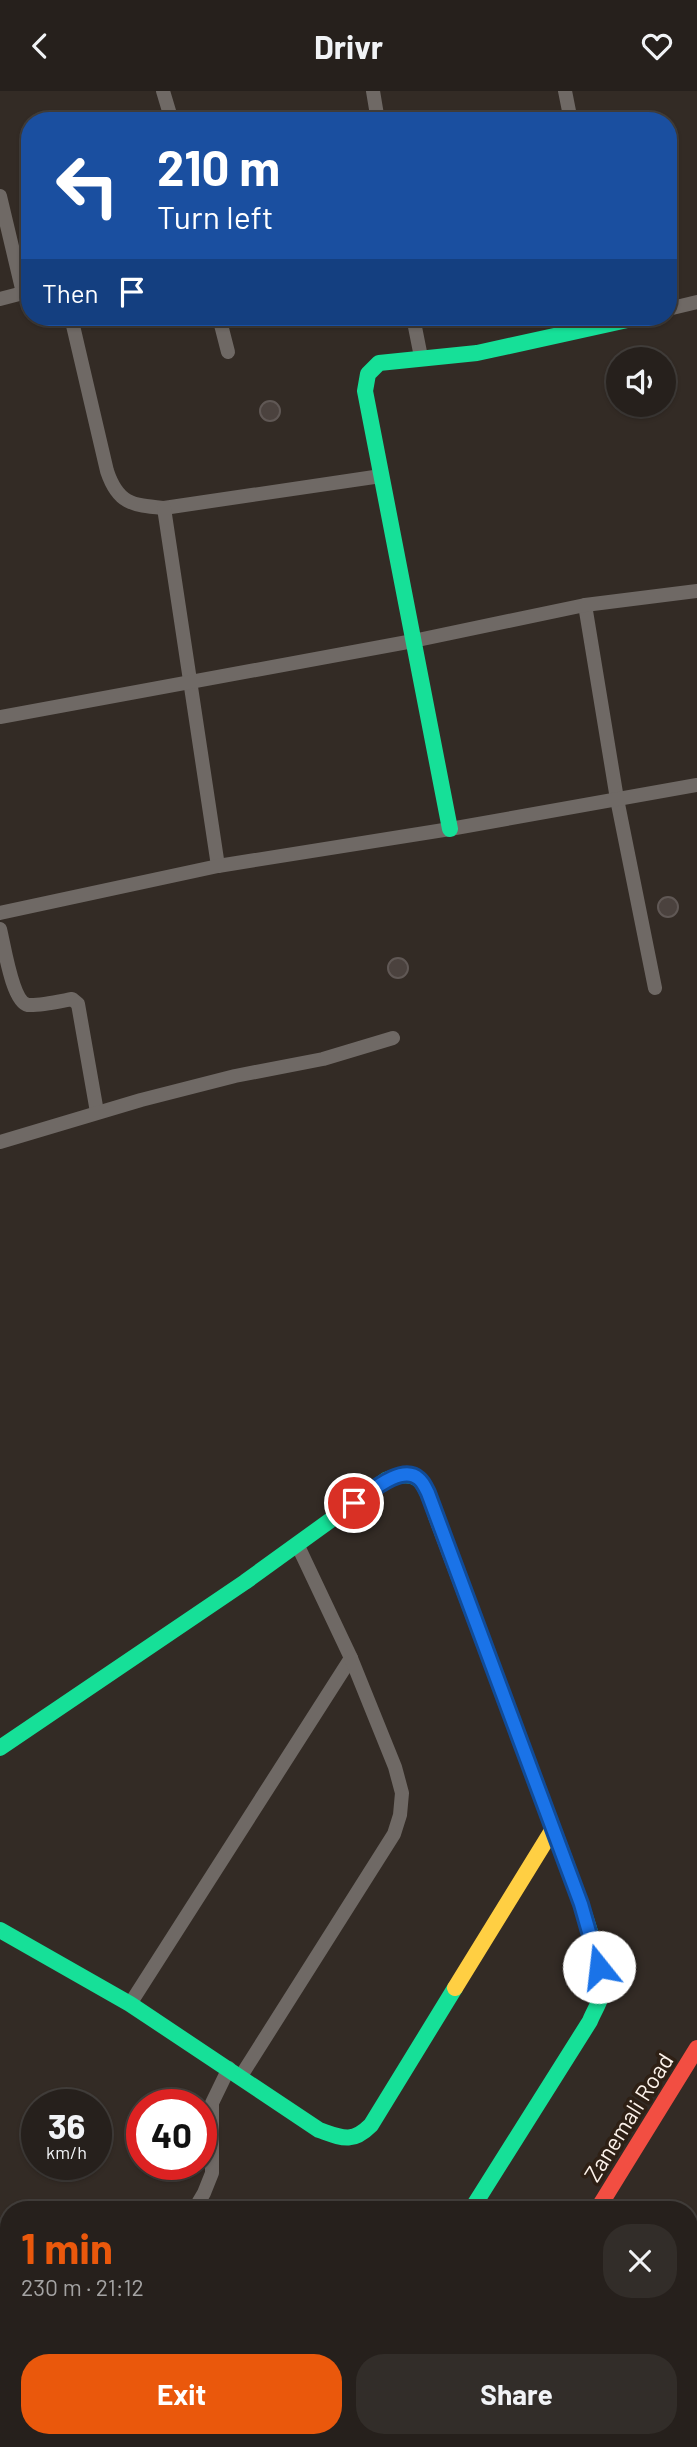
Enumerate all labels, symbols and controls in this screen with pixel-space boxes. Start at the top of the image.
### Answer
icon: back [21,27,59,65]
text: Drivr [314,27,383,65]
icon: heart [638,27,676,65]
text: 210 m [157,137,280,196]
icon: left [42,140,133,231]
text: Turn left [157,197,274,235]
icon: arrive [113,273,151,311]
text: Then [42,277,99,308]
map controls [606,347,676,417]
button: sound [606,347,676,417]
pin [324,1473,384,1533]
icon: arrive [335,1484,373,1522]
position arrow [562,1930,636,2004]
street label: Zanemali Road [577,2048,679,2186]
speed limit sign: 40 [126,2089,217,2180]
text: 36 [48,2104,85,2146]
text: km/h [46,2141,87,2163]
text: 1 min [21,2222,113,2272]
button: close [603,2224,677,2298]
text: 230 m · 21:12 [21,2273,144,2301]
button: Exit [21,2354,342,2434]
button: Share [356,2354,677,2434]

